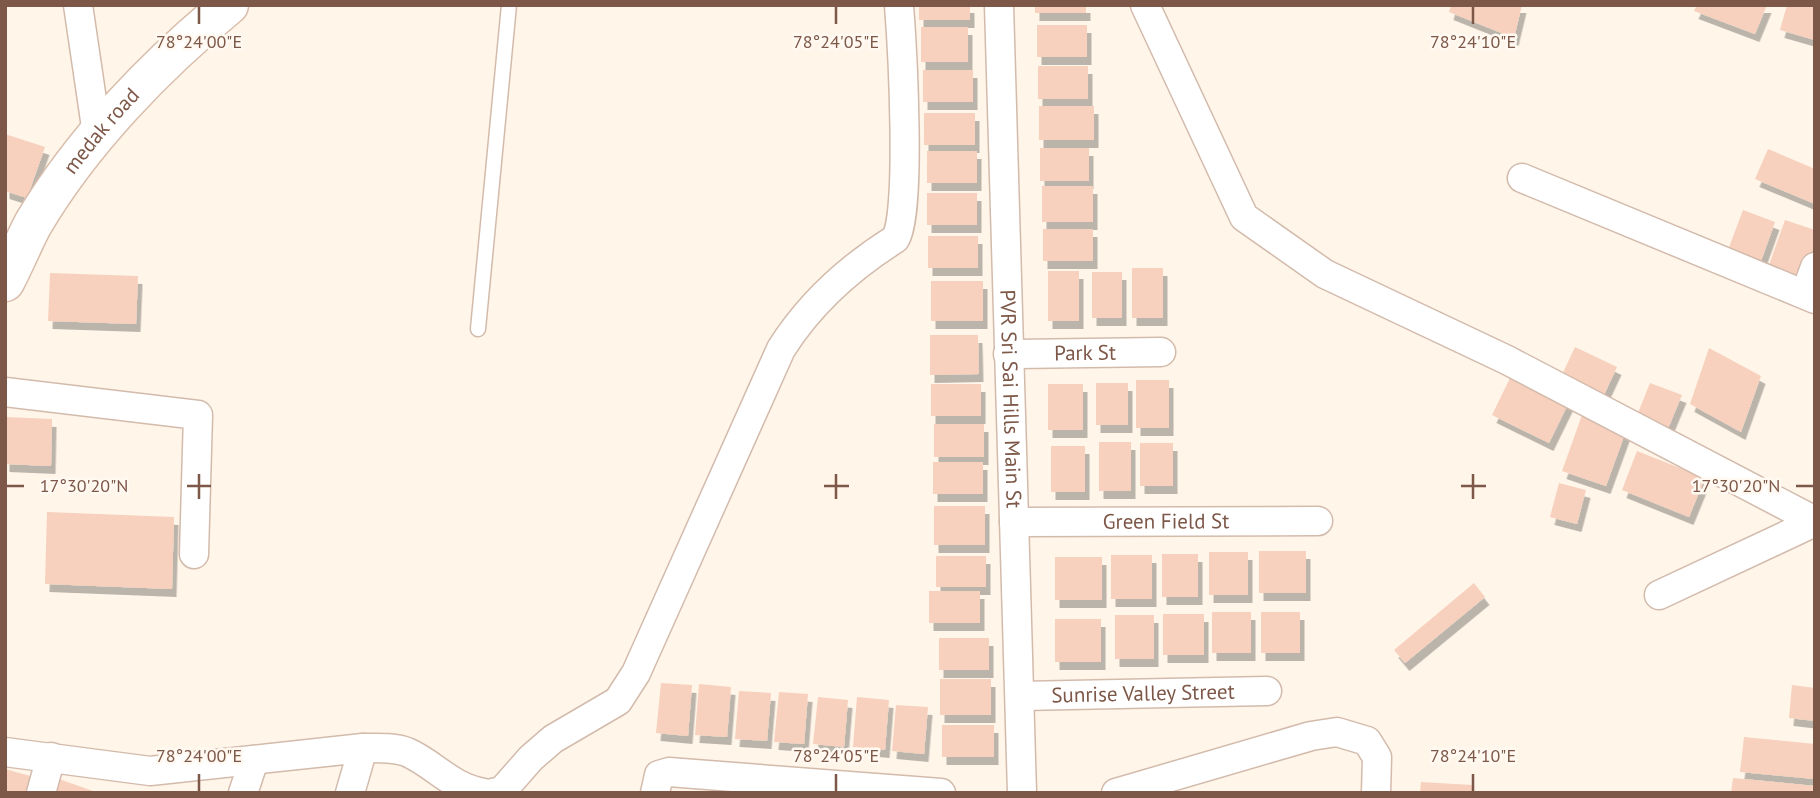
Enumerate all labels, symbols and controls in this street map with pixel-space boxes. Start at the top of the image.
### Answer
text: 78°24'00"E [156,30,242,53]
text: 78°24'05"E [793,30,879,53]
text: 78°24'10"E [1430,30,1516,53]
street label: medak road [57,82,145,179]
street label: PVR Sri Sai Hills Main St [994,289,1028,509]
street label: Park St [1054,339,1116,366]
text: 17°30'20"N [40,474,128,497]
text: 17°30'20"N [1692,474,1780,497]
street label: Green Field St [1103,507,1229,535]
street label: Sunrise Valley Street [1051,678,1235,708]
text: 78°24'00"E [156,744,242,767]
text: 78°24'05"E [793,744,879,767]
text: 78°24'10"E [1430,744,1516,767]

